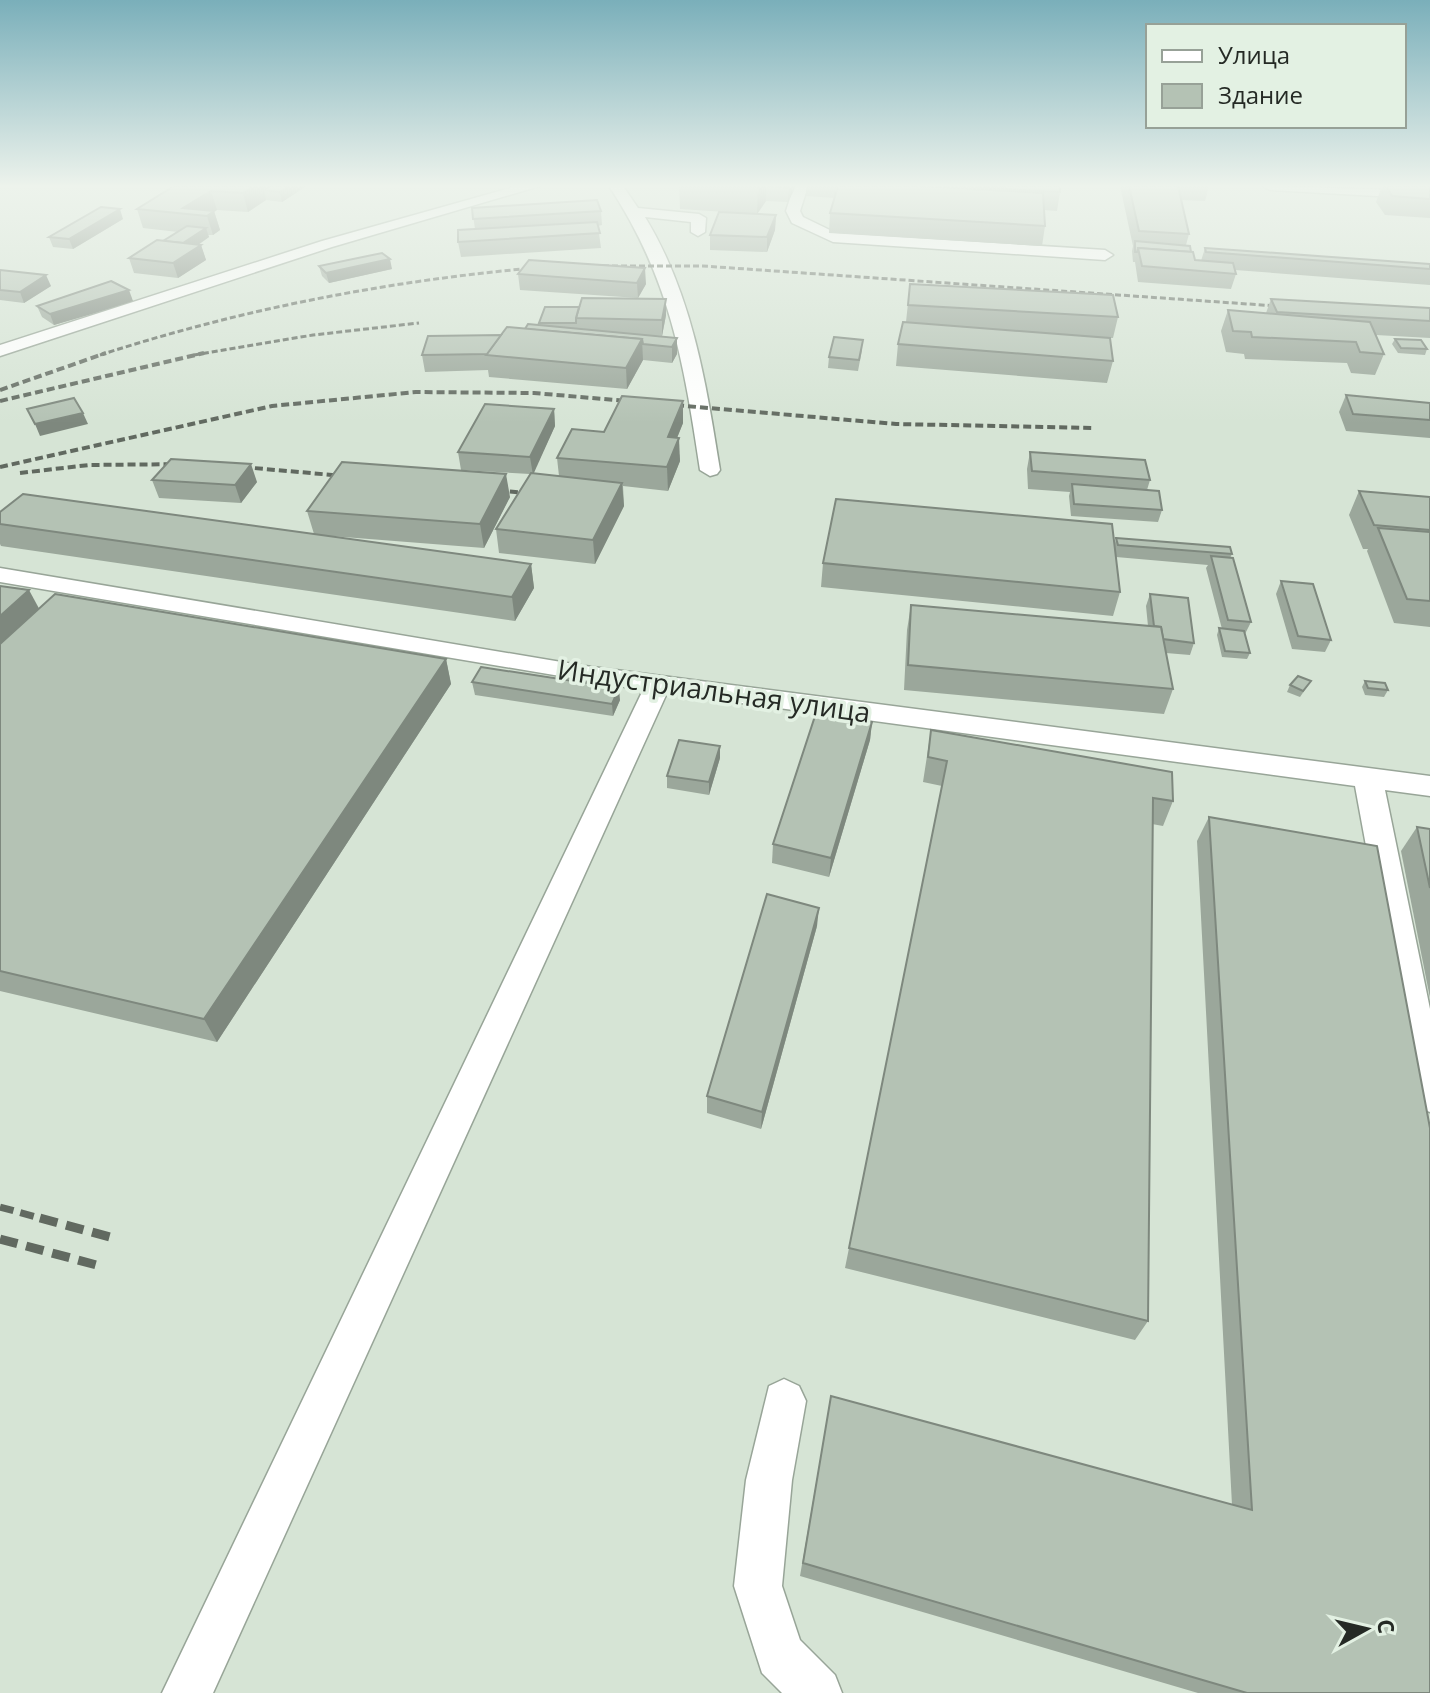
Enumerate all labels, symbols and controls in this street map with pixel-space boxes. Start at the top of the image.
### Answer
legend [1146,24,1406,128]
text: Улица [1218,38,1290,71]
text: Здание [1218,78,1303,111]
street label: Индустриальная улица [555,649,873,731]
north arrow [1326,1589,1406,1669]
text: С [1371,1617,1403,1635]

